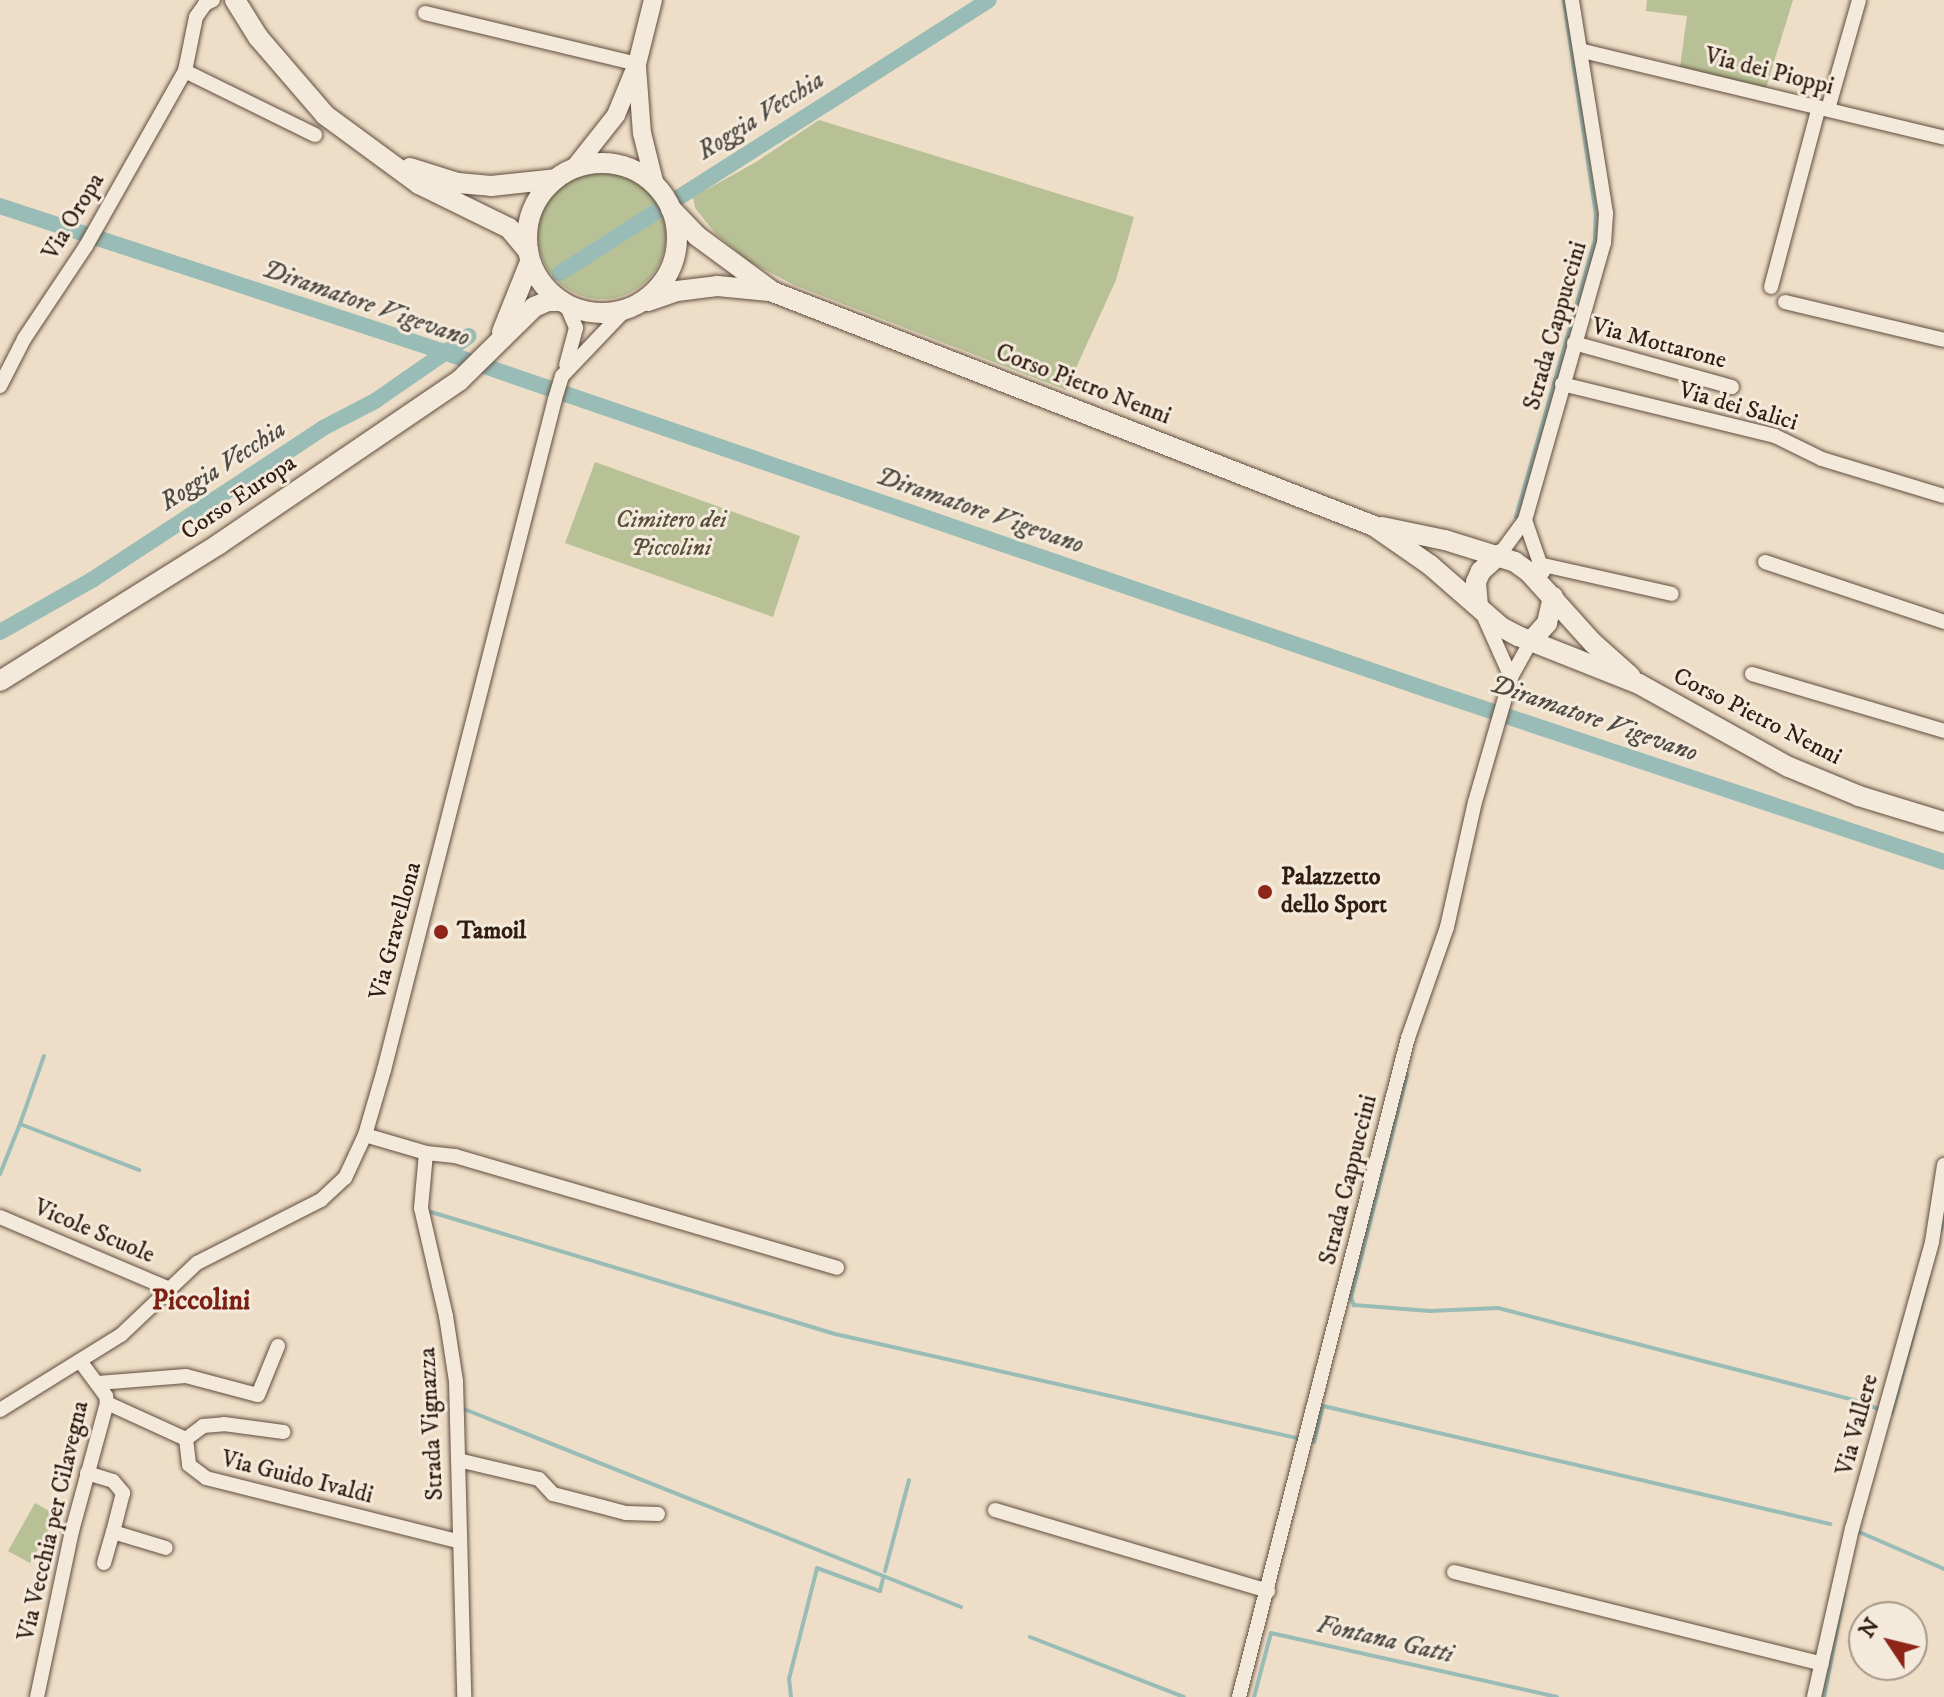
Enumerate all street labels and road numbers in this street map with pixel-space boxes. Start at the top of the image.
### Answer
street label: Via dei Pioppi [1702,42,1836,102]
street label: Via Oropa [37,168,111,266]
street label: Strada Cappuccini [1518,238,1594,414]
street label: Via Mottarone [1588,312,1730,376]
street label: Corso Pietro Nenni [991,338,1175,432]
street label: Via dei Salici [1675,376,1801,438]
street label: Corso Europa [176,449,302,547]
street label: Corso Pietro Nenni [1668,662,1846,772]
street label: Via Gravellona [364,859,428,1003]
street label: Strada Cappuccini [1314,1092,1384,1268]
street label: Vicole Scuole [29,1194,159,1270]
street label: Strada Vignazza [414,1347,450,1501]
street label: Via Vallere [1831,1371,1885,1479]
street label: Via Vecchia per Cilavegna [12,1398,96,1644]
street label: Via Guido Ivaldi [218,1445,376,1511]

